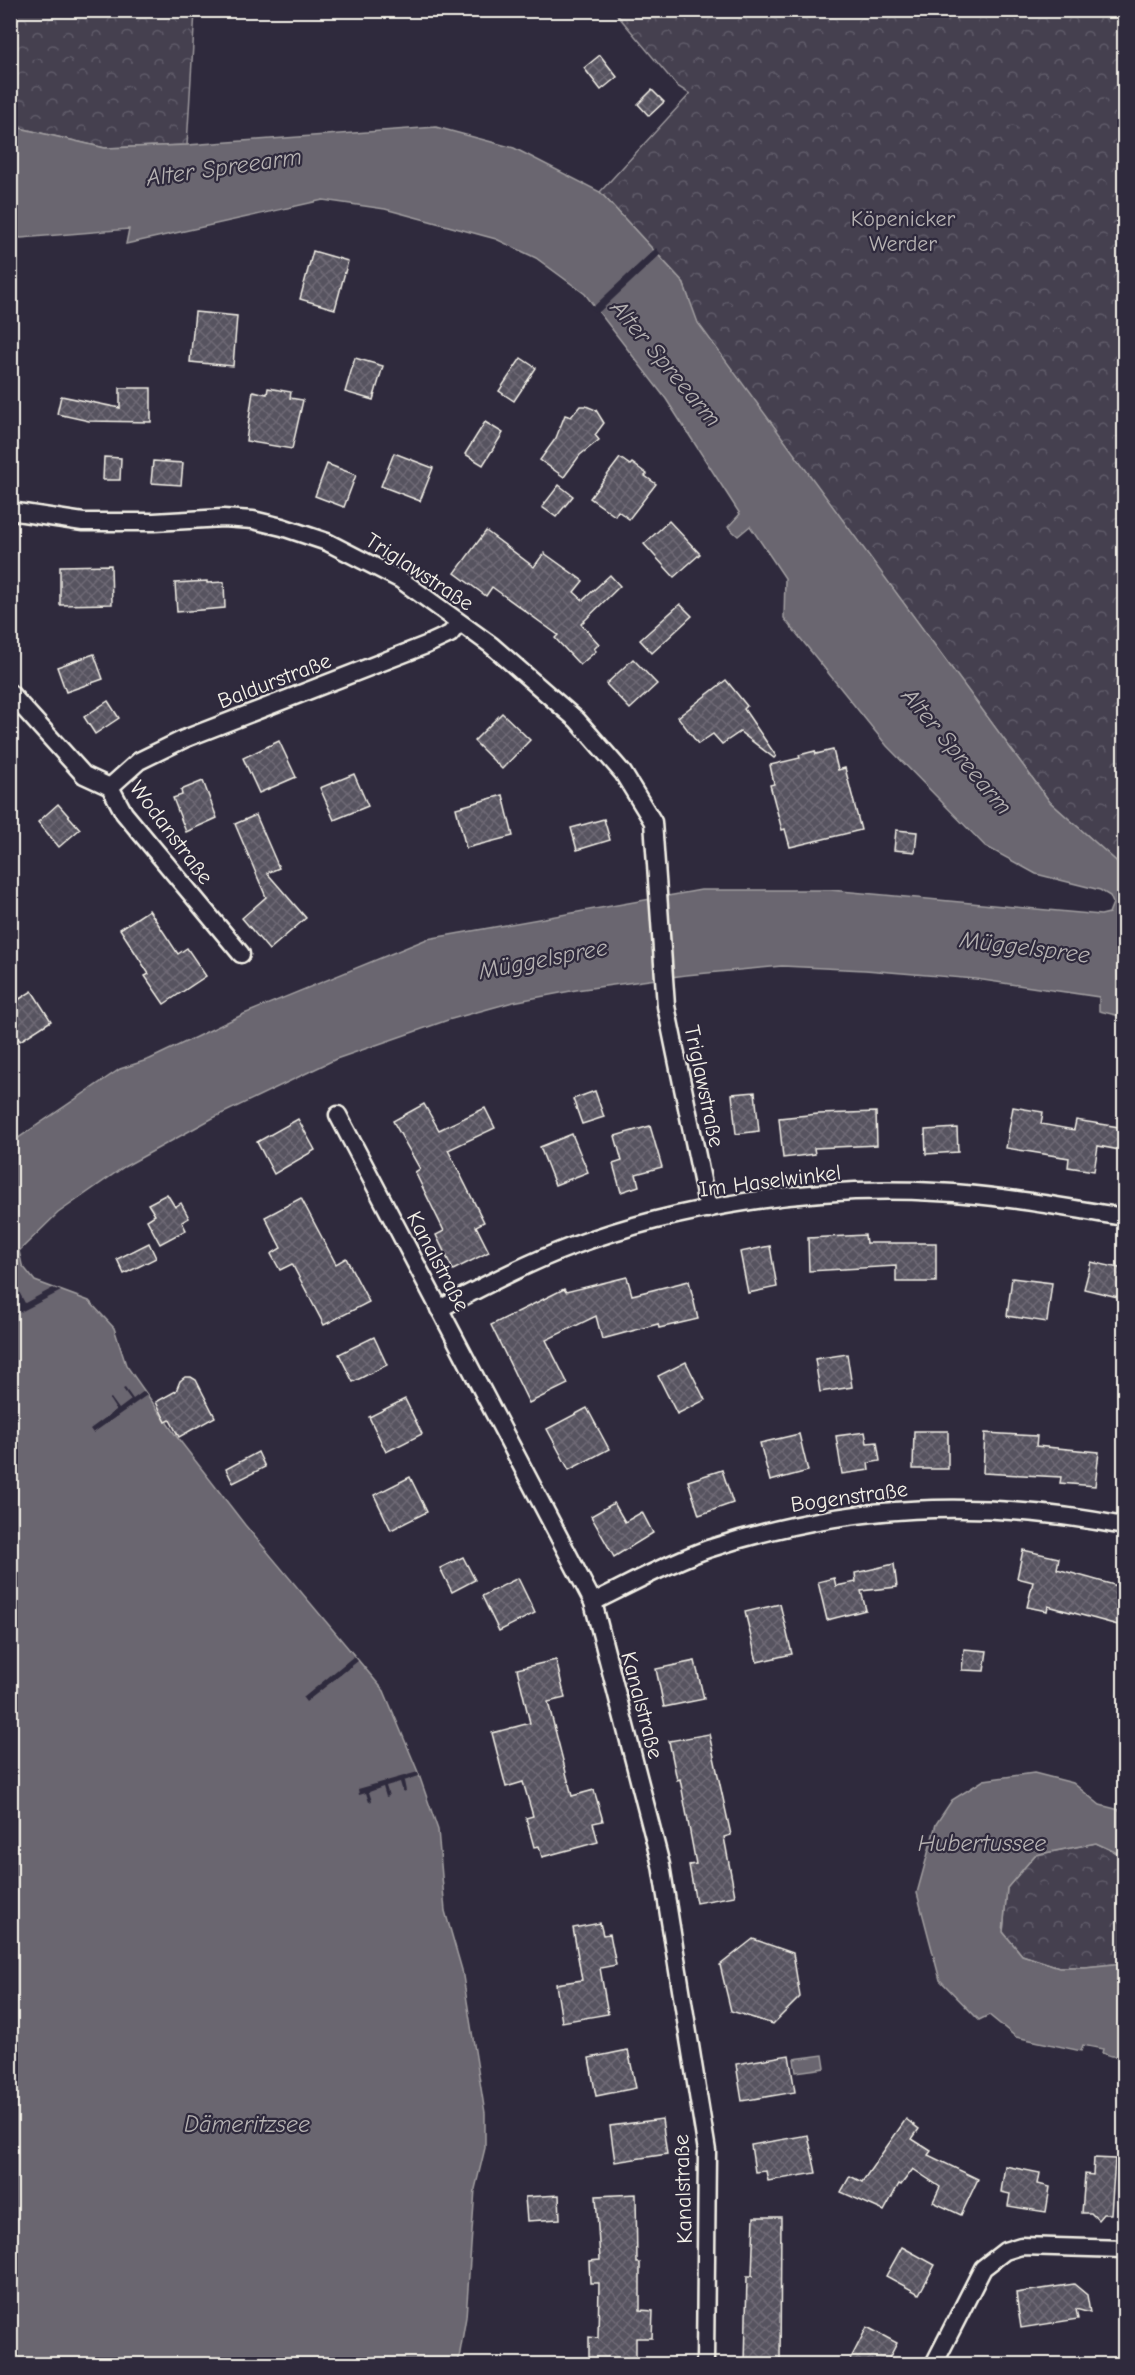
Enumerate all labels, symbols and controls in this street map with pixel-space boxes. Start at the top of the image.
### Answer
water label: Alter Spreearm [143,142,304,192]
park label: Köpenicker Werder [851,206,955,257]
water label: Alter Spreearm [604,293,727,432]
street label: Triglawstraße [360,527,478,616]
street label: Baldurstraße [214,647,335,714]
water label: Alter Spreearm [895,681,1018,820]
street label: Wodanstraße [124,776,219,889]
water label: Müggelspree [957,925,1092,969]
water label: Müggelspree [475,933,610,985]
street label: Triglawstraße [678,1023,730,1150]
street label: Im Haselwinkel [698,1159,843,1203]
street label: Kanalstraße [401,1207,475,1316]
street label: Bogenstraße [789,1476,909,1518]
street label: Kanalstraße [615,1649,669,1762]
water label: Hubertussee [918,1829,1046,1857]
water label: Dämeritzsee [184,2110,310,2138]
street label: Kanalstraße [668,2134,698,2244]

